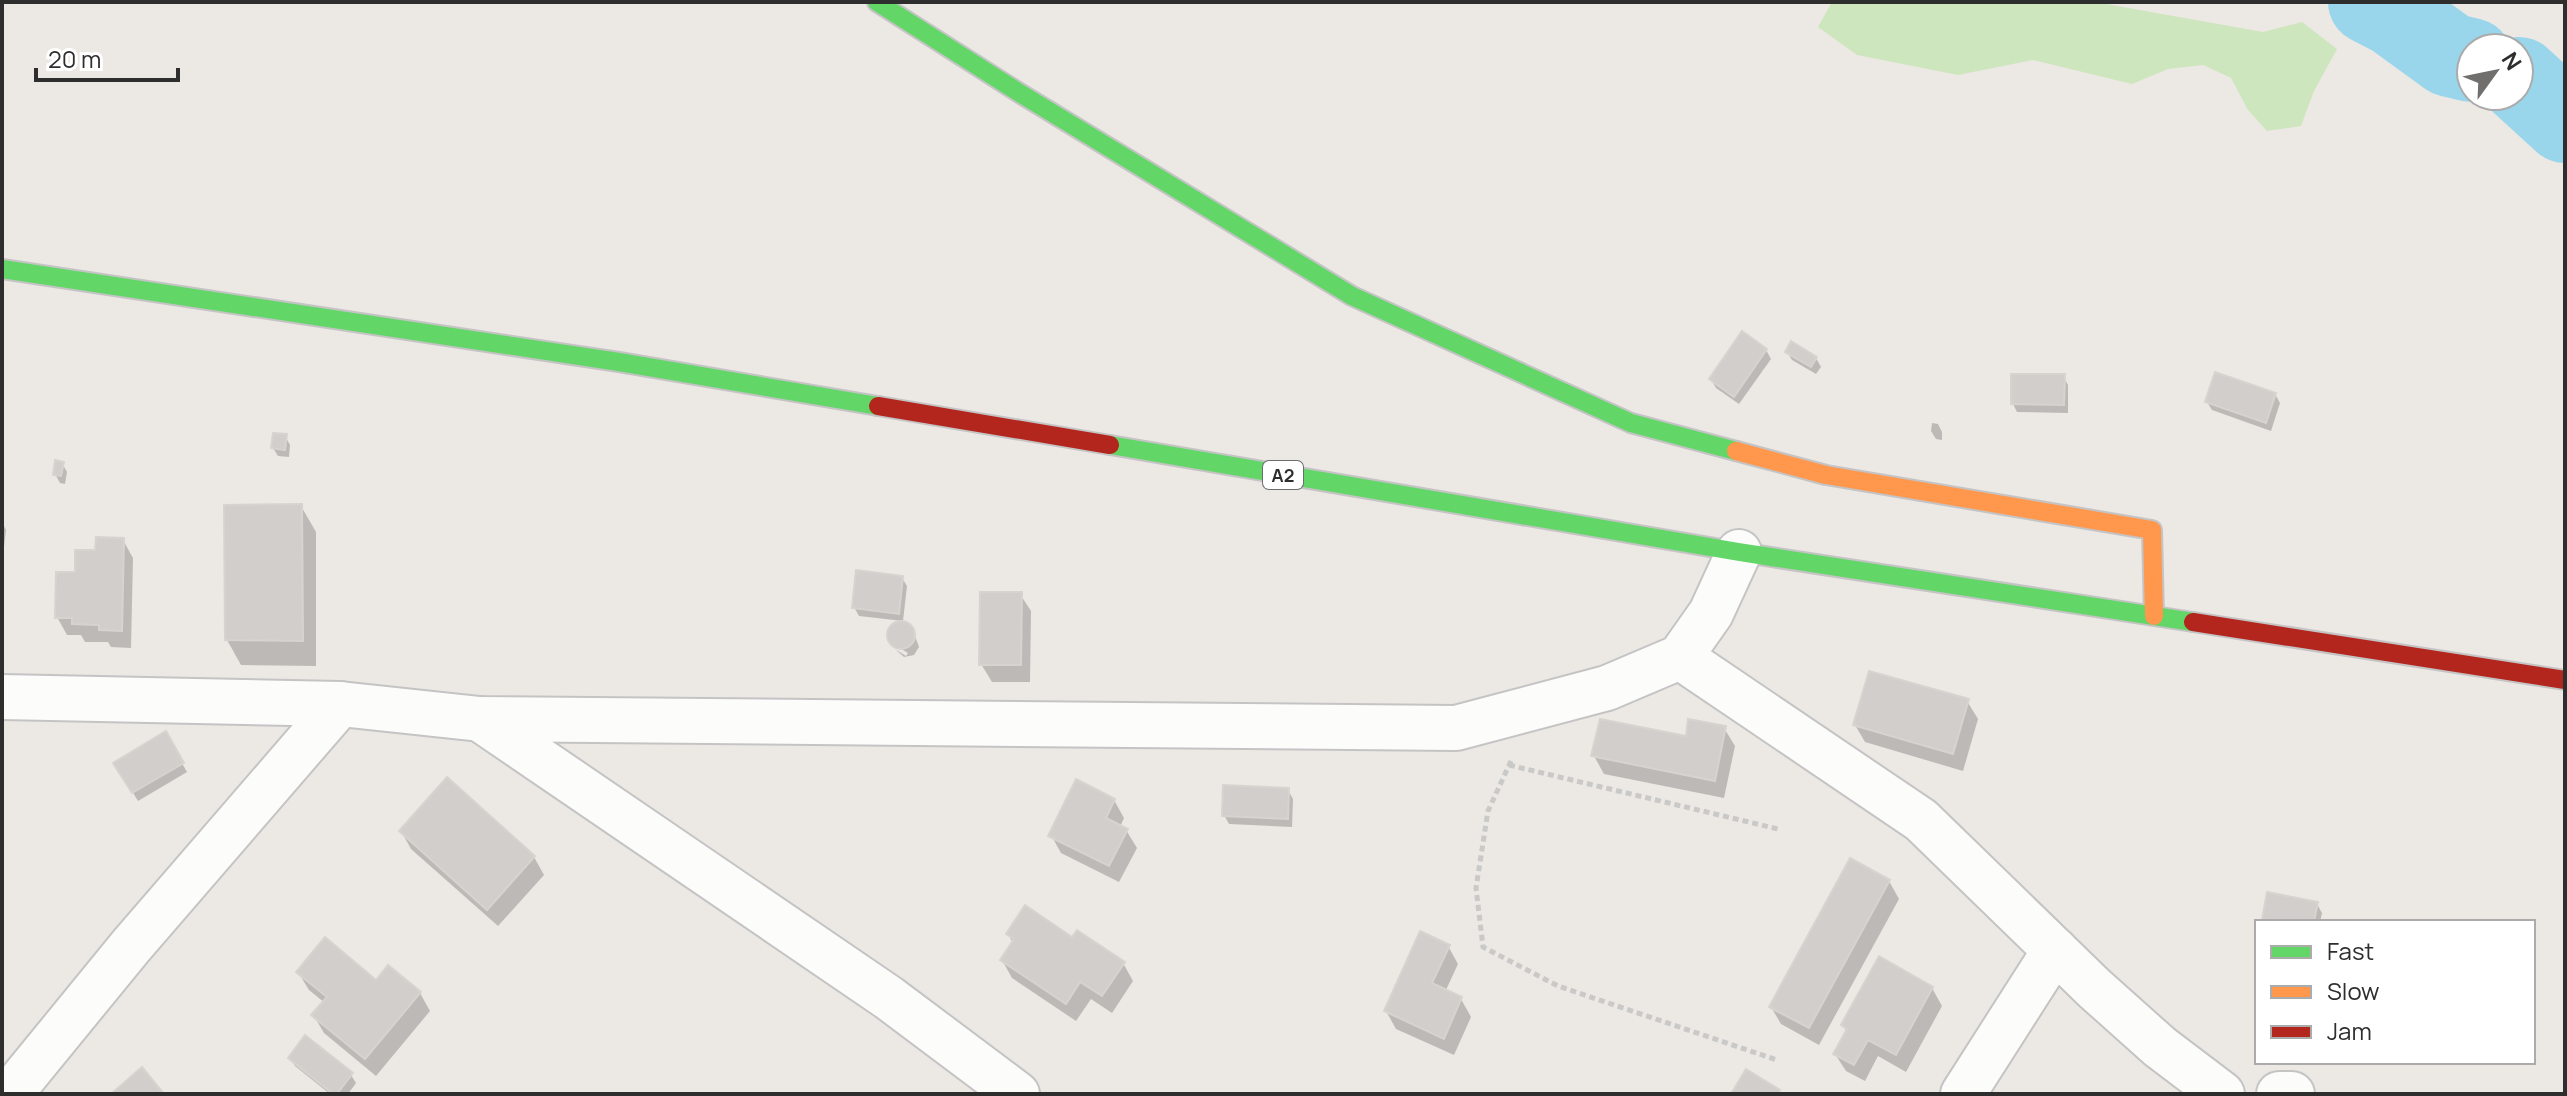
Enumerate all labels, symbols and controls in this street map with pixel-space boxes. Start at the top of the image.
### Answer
scale bar [36,32,178,82]
north arrow [2455,32,2535,112]
text: 20 m [48,42,101,75]
text: N [2495,46,2529,76]
road number: A2 [1263,461,1303,489]
legend [2255,920,2535,1064]
text: Fast [2327,934,2374,967]
text: Slow [2327,974,2380,1007]
text: Jam [2327,1014,2372,1047]

